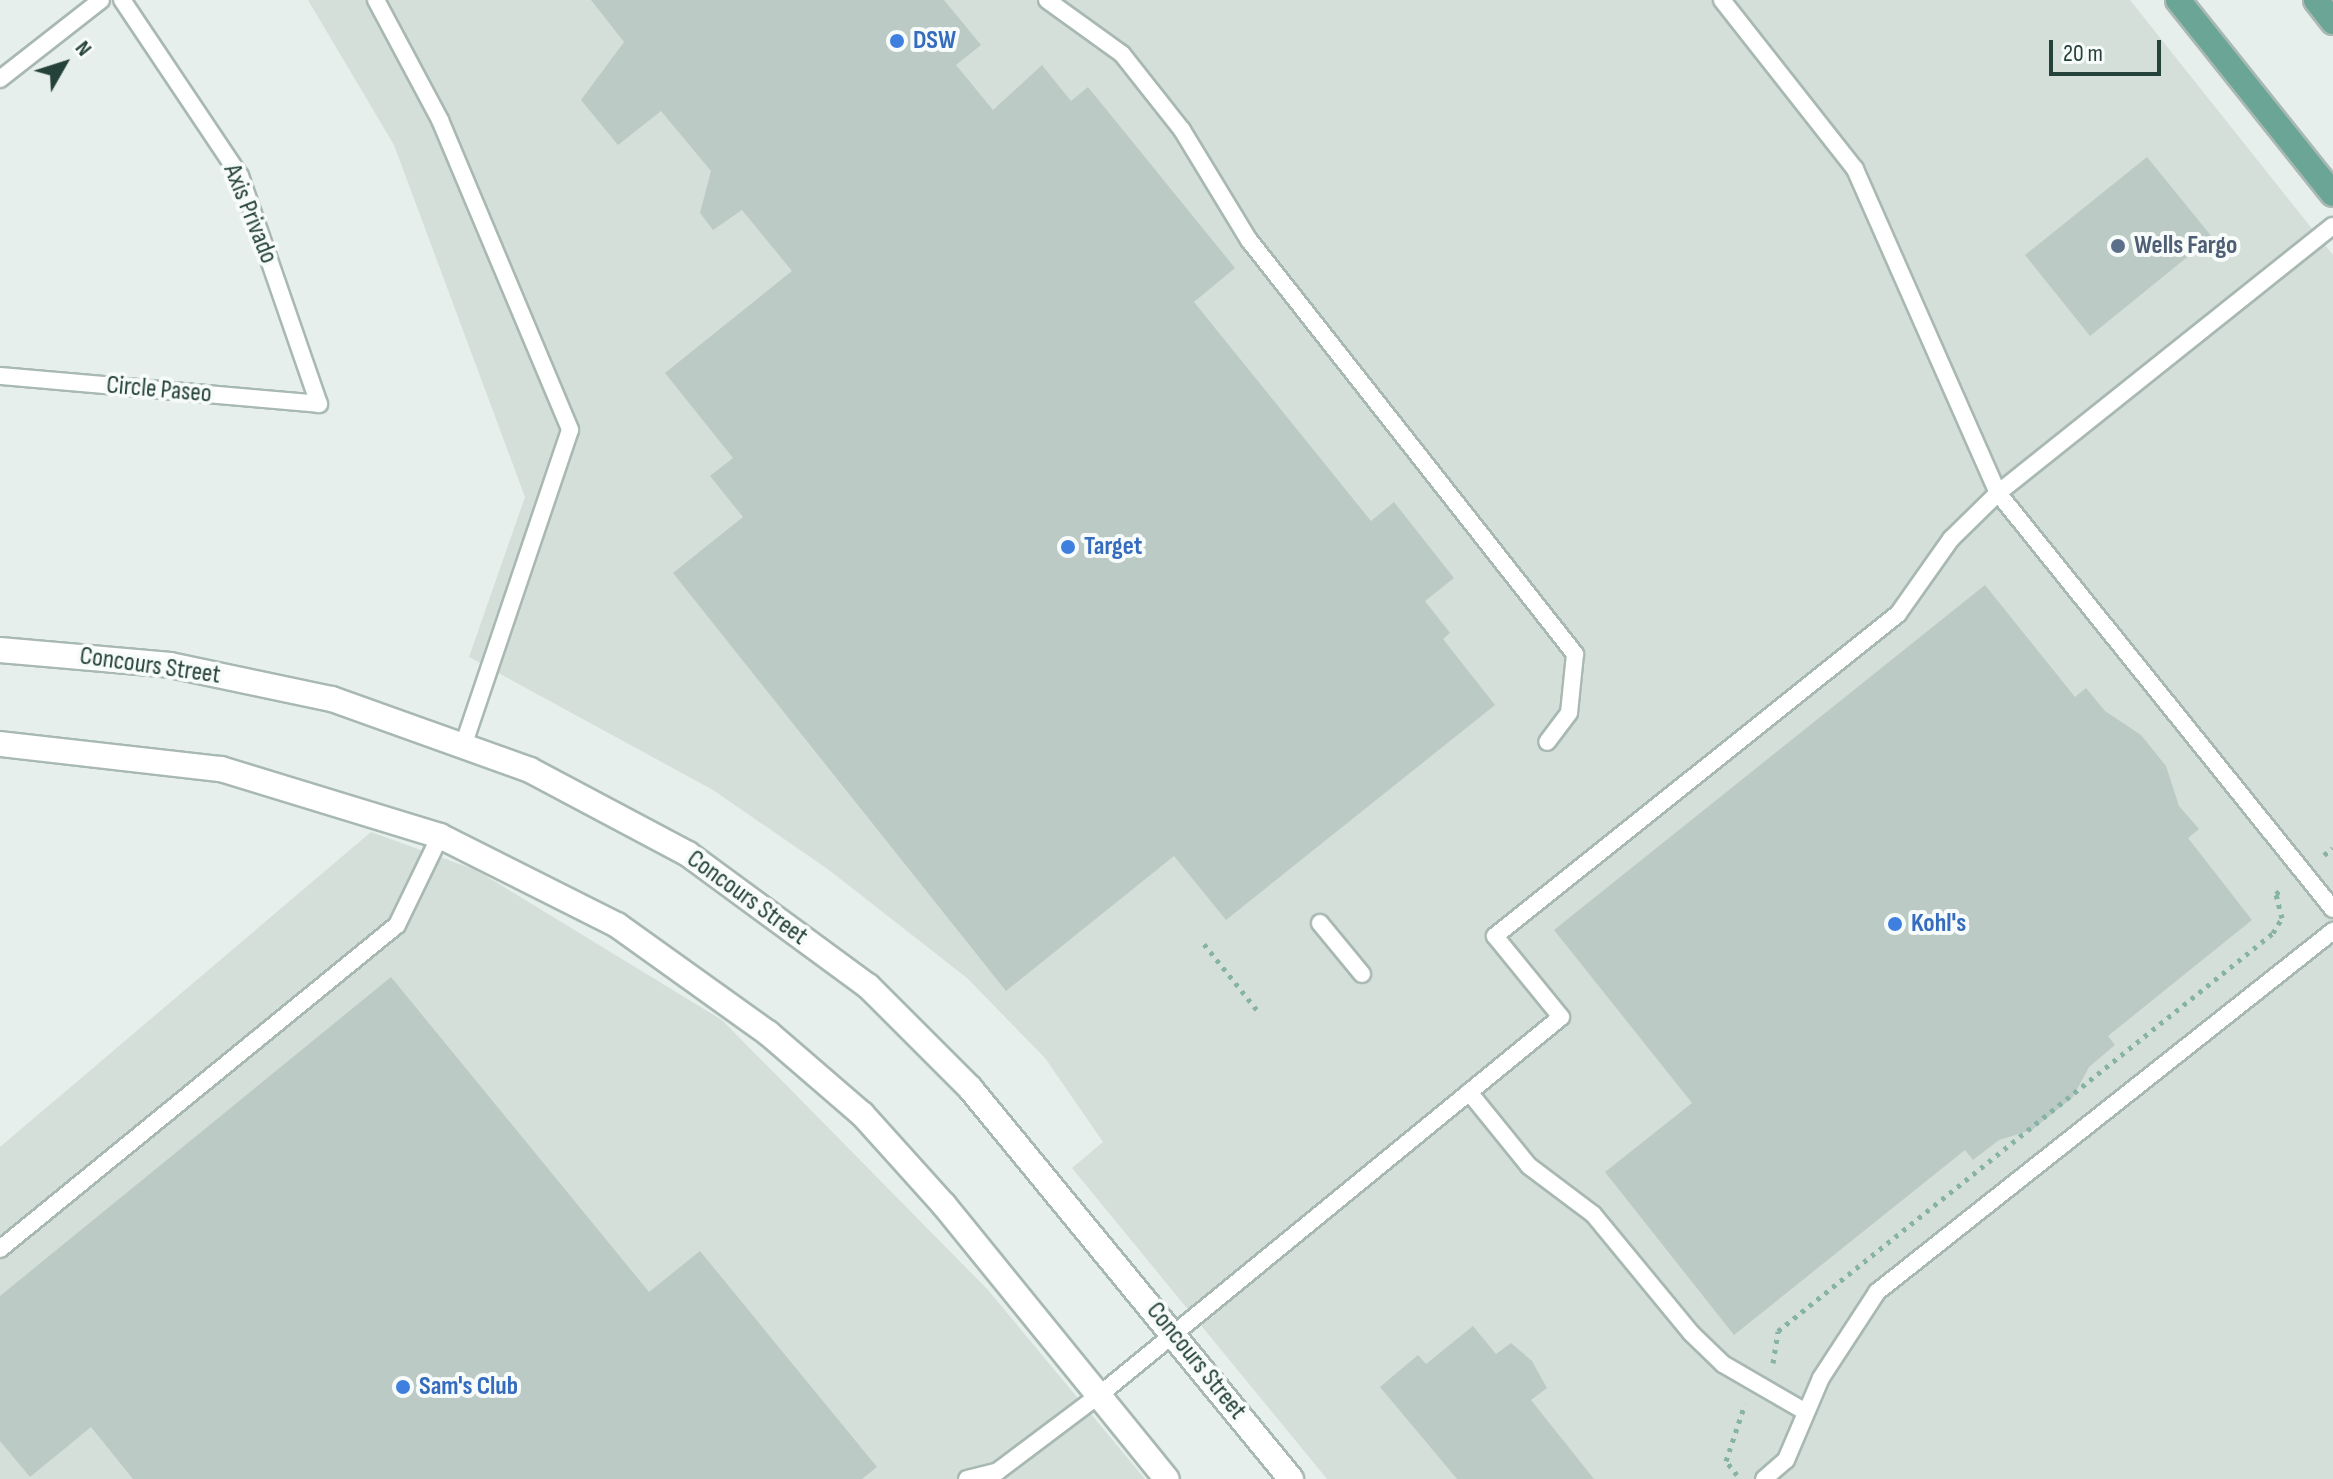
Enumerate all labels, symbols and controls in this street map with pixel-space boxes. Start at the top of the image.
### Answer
north arrow [24,24,104,104]
scale bar [2053,24,2165,74]
place label: DSW [913,25,956,57]
marker: DSW [888,32,906,50]
text: N [69,36,97,62]
text: 20 m [2063,39,2103,68]
street label: Axis Privado [216,160,284,268]
place label: Wells Fargo [2134,230,2237,262]
marker: Wells Fargo [2109,237,2127,255]
street label: Circle Paseo [105,370,213,410]
place label: Target [1084,531,1142,563]
marker: Target [1059,538,1077,556]
street label: Concours Street [78,641,222,691]
street label: Concours Street [681,844,813,952]
place label: Kohl's [1911,908,1966,940]
marker: Kohl's [1886,915,1904,933]
street label: Concours Street [1139,1296,1253,1426]
place label: Sam's Club [419,1371,518,1403]
marker: Sam's Club [394,1378,412,1396]

